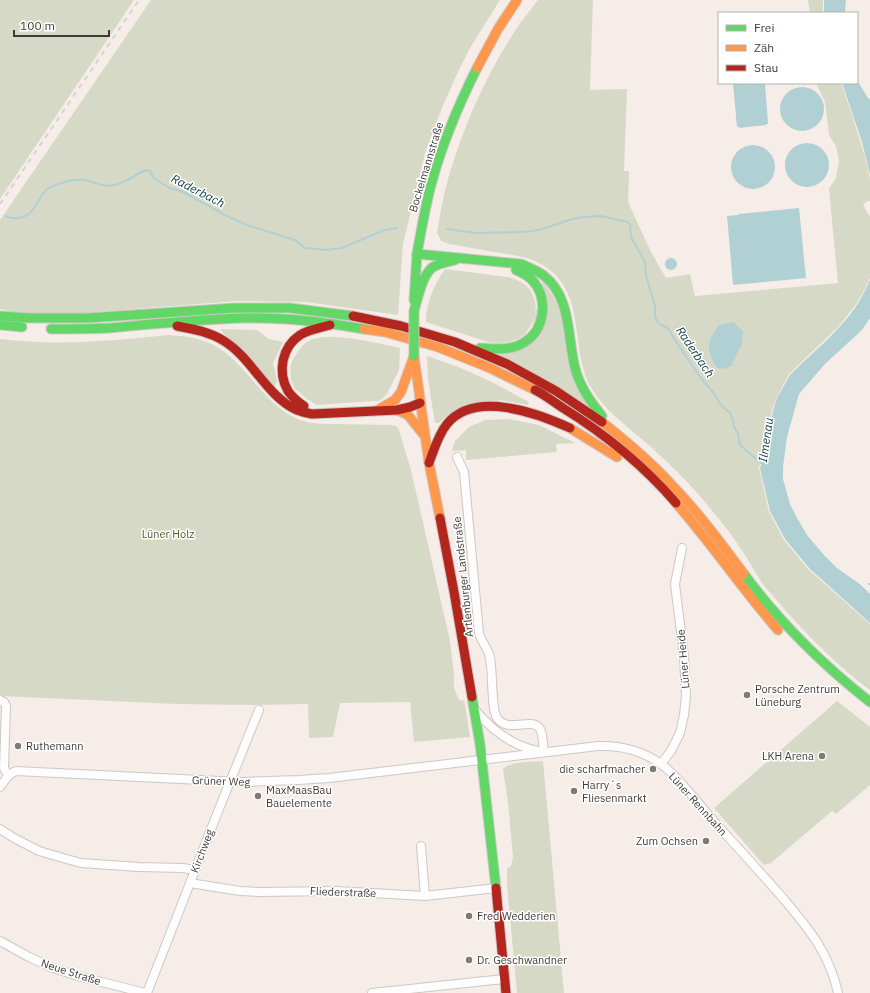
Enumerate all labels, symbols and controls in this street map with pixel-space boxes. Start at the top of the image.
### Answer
scale bar [14,12,109,38]
legend [718,12,858,84]
text: 100 m [20,18,55,33]
text: Frei [754,20,774,35]
text: Zäh [754,40,774,55]
text: Stau [754,60,778,75]
street label: Bockelmannstraße [406,120,446,214]
water label: Raderbach [169,171,228,211]
water label: Raderbach [673,323,718,380]
water label: Ilmenau [755,417,776,463]
street label: Artlenburger Landstraße [450,516,476,638]
park label: Lüner Holz [142,527,194,541]
street label: Lüner Heide [673,629,693,689]
place label: Porsche Zentrum Lüneburg [755,682,840,709]
marker: Porsche Zentrum Lüneburg [742,690,752,700]
place label: Ruthemann [26,739,83,753]
marker: Ruthemann [13,741,23,751]
place label: LKH Arena [762,749,814,763]
marker: LKH Arena [817,751,827,761]
place label: die scharfmacher [559,762,645,776]
marker: die scharfmacher [648,764,658,774]
street label: Lüner Rennbahn [666,769,730,839]
street label: Grüner Weg [192,773,251,789]
place label: Harry´s Fliesenmarkt [582,778,647,805]
place label: MaxMaasBau Bauelemente [266,783,332,810]
marker: Harry´s Fliesenmarkt [569,786,579,796]
marker: MaxMaasBau Bauelemente [253,791,263,801]
street label: Kirchweg [187,827,217,875]
place label: Zum Ochsen [636,834,698,848]
marker: Zum Ochsen [701,836,711,846]
street label: Fliederstraße [310,884,376,900]
place label: Fred Wedderien [477,909,555,923]
marker: Fred Wedderien [464,911,474,921]
place label: Dr. Geschwandner [477,953,567,967]
marker: Dr. Geschwandner [464,955,474,965]
street label: Neue Straße [39,956,103,988]

